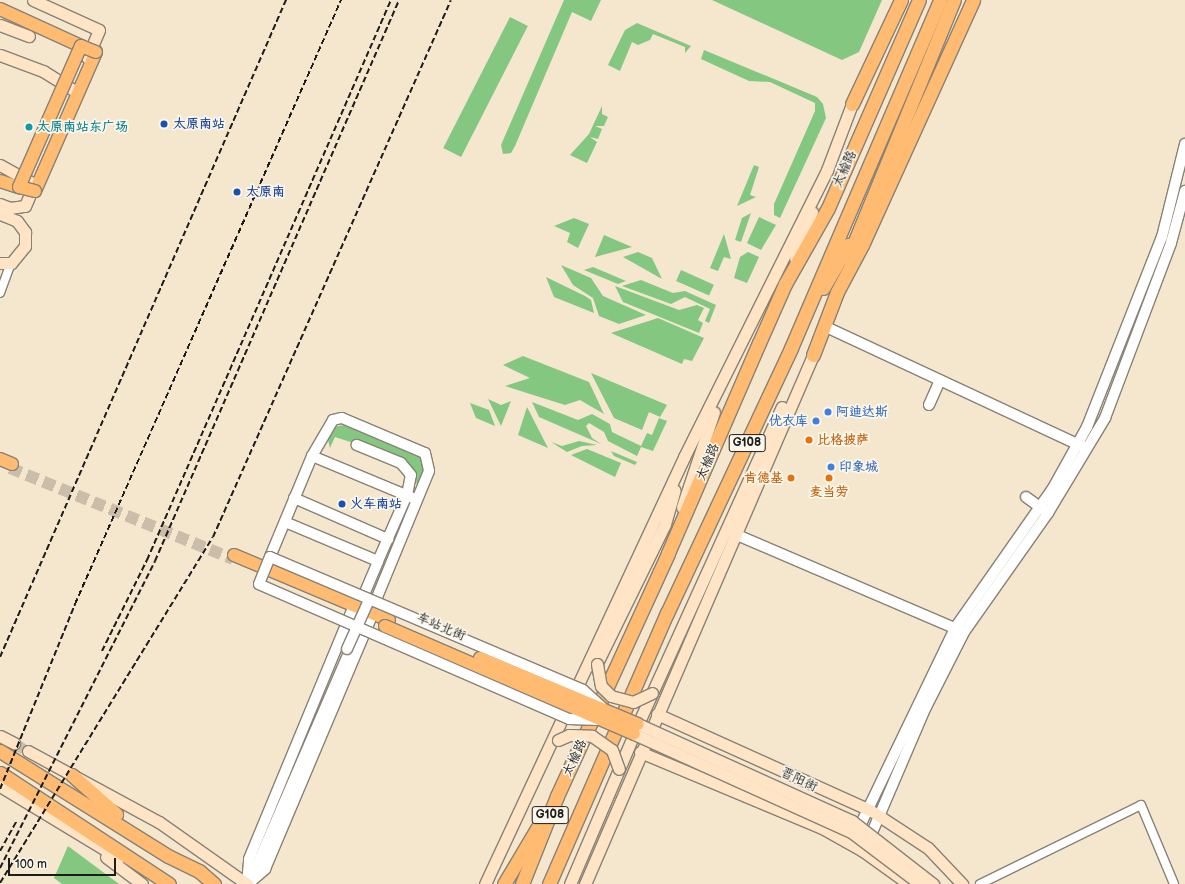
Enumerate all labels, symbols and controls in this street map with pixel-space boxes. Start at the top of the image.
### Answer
place label: 太原南站 [173,116,225,132]
marker: 太原南站 [158,118,170,130]
place label: 太原南站东广场 [37,119,128,135]
marker: 太原南站东广场 [24,122,34,132]
street label: 太榆路 [830,148,860,190]
place label: 太原南 [246,184,285,200]
marker: 太原南 [231,186,243,198]
place label: 阿迪达斯 [836,404,888,420]
marker: 阿迪达斯 [823,407,833,417]
place label: 优衣库 [769,413,808,429]
marker: 优衣库 [811,416,821,426]
place label: 比格披萨 [817,432,869,448]
road number: G108 [728,433,766,453]
marker: 比格披萨 [804,435,814,445]
street label: 太榆路 [693,441,723,483]
place label: 印象城 [839,459,878,475]
marker: 印象城 [826,462,836,472]
place label: 肯德基 [744,470,783,486]
marker: 肯德基 [786,473,796,483]
marker: 麦当劳 [824,473,834,483]
place label: 麦当劳 [810,484,848,500]
place label: 火车南站 [350,496,402,512]
marker: 火车南站 [337,499,347,509]
street label: 车站北街 [414,610,468,644]
street label: 太榆路 [560,737,590,779]
street label: 晋阳街 [778,765,820,795]
road number: G108 [531,805,569,825]
scale bar [10,850,118,876]
text: 100 m [15,857,47,872]

